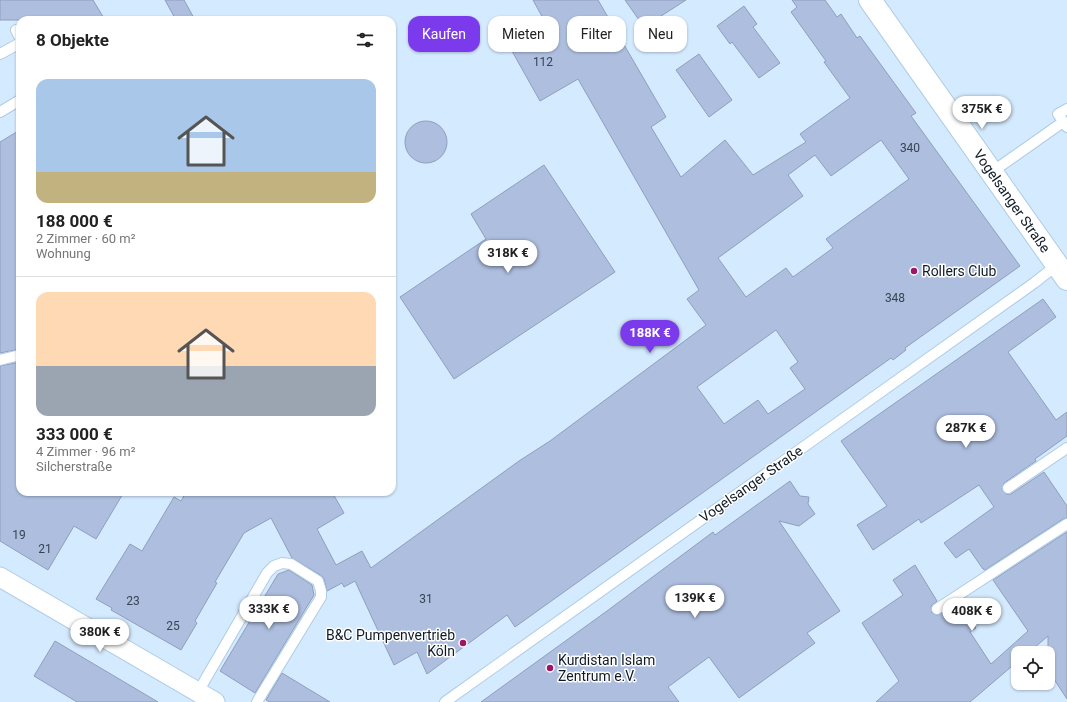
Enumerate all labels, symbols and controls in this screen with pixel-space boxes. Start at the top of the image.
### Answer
chip: Kaufen [408,16,480,52]
chip: Mieten [488,16,559,52]
chip: Filter [567,16,626,52]
chip: Neu [634,16,687,52]
icon: filters [354,29,376,51]
text: 8 Objekte [36,30,109,50]
house number: 112 [533,55,553,69]
pin: 375K € [949,96,1015,130]
text: 375K € [961,101,1003,116]
icon: home [170,105,242,177]
house number: 340 [900,141,920,155]
street label: Vogelsanger Straße [970,146,1054,256]
text: 188 000 € [36,211,113,231]
text: 2 Zimmer · 60 m² [36,231,135,246]
pin: 318K € [475,240,541,274]
text: 318K € [487,245,529,260]
text: Wohnung [36,246,91,261]
place label: Rollers Club [922,263,997,279]
marker: Rollers Club [909,266,919,276]
house number: 348 [885,291,905,305]
icon: home [170,318,242,390]
pin: 188K € [617,320,683,354]
text: 188K € [629,325,671,340]
pin: 287K € [933,415,999,449]
text: 287K € [945,420,987,435]
text: 333 000 € [36,424,113,444]
street label: Vogelsanger Straße [696,442,806,526]
text: 4 Zimmer · 96 m² [36,444,135,459]
text: Silcherstraße [36,459,112,474]
house number: 19 [12,528,26,542]
house number: 21 [38,542,52,556]
pin: 139K € [662,585,728,619]
text: 139K € [674,590,716,605]
house number: 31 [419,592,433,606]
house number: 23 [126,594,140,608]
pin: 333K € [236,596,302,630]
pin: 408K € [939,598,1005,632]
text: 333K € [248,601,290,616]
text: 408K € [951,603,993,618]
pin: 380K € [67,619,133,653]
house number: 25 [166,619,180,633]
text: 380K € [79,624,121,639]
place label: B&C Pumpenvertrieb Köln [326,627,455,659]
marker: B&C Pumpenvertrieb Köln [458,638,468,648]
map controls [1011,646,1055,690]
button: locate [1011,646,1055,690]
place label: Kurdistan Islam Zentrum e.V. [558,652,655,684]
marker: Kurdistan Islam Zentrum e.V. [545,663,555,673]

